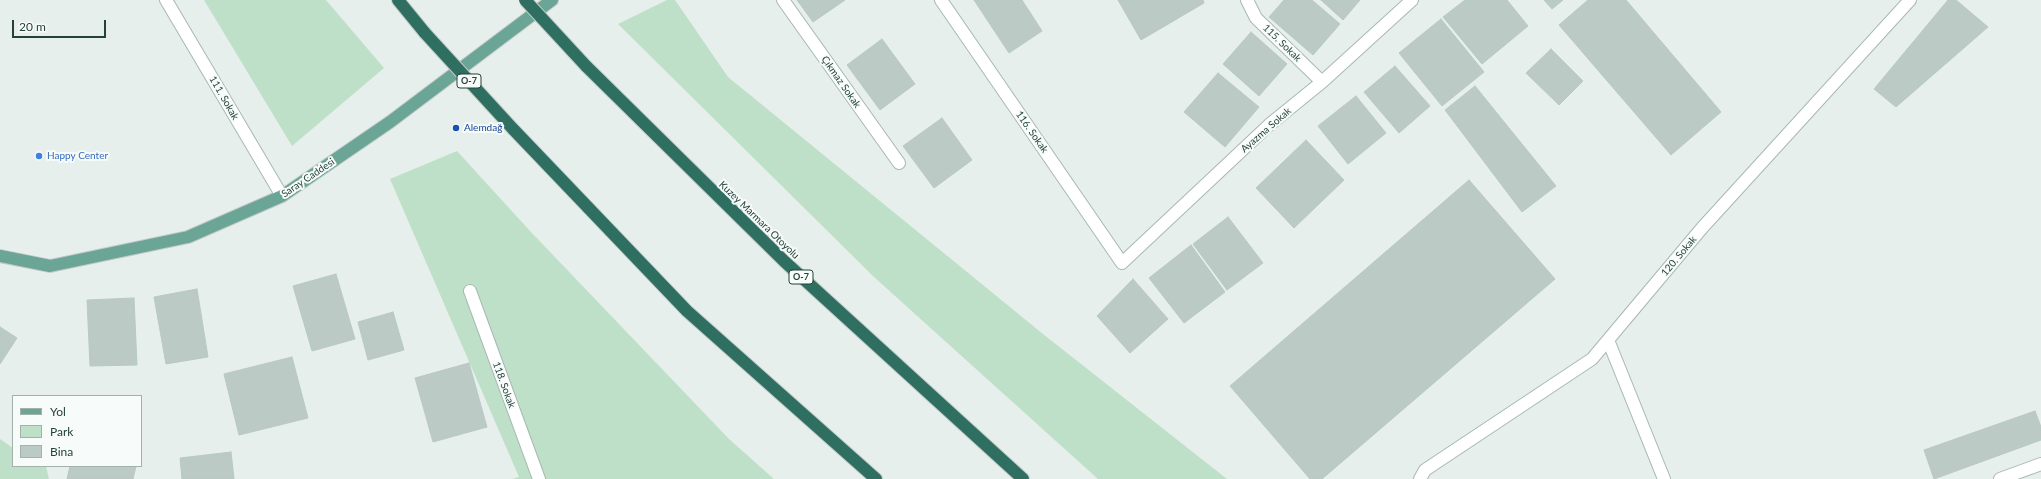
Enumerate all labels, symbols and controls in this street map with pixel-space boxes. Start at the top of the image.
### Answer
scale bar [14,12,108,38]
text: 20 m [19,19,46,34]
street label: 115. Sokak [1260,22,1304,64]
street label: Çıkmaz Sokak [819,54,863,110]
street label: 111. Sokak [207,74,241,122]
road number: O-7 [457,74,481,88]
street label: Ayazma Sokak [1238,105,1294,155]
street label: 116. Sokak [1013,109,1051,155]
place label: Alemdağ [464,122,502,134]
marker: Alemdağ [451,123,461,133]
place label: Happy Center [47,150,108,162]
marker: Happy Center [34,151,44,161]
street label: Saray Caddesi [279,156,337,200]
street label: Kuzey Marmara Otoyolu [716,179,802,261]
street label: 120. Sokak [1659,234,1699,278]
road number: O-7 [789,270,813,284]
street label: 118. Sokak [490,360,518,410]
legend [12,395,142,467]
text: Yol [50,404,66,419]
text: Park [50,424,73,439]
text: Bina [50,444,73,459]

